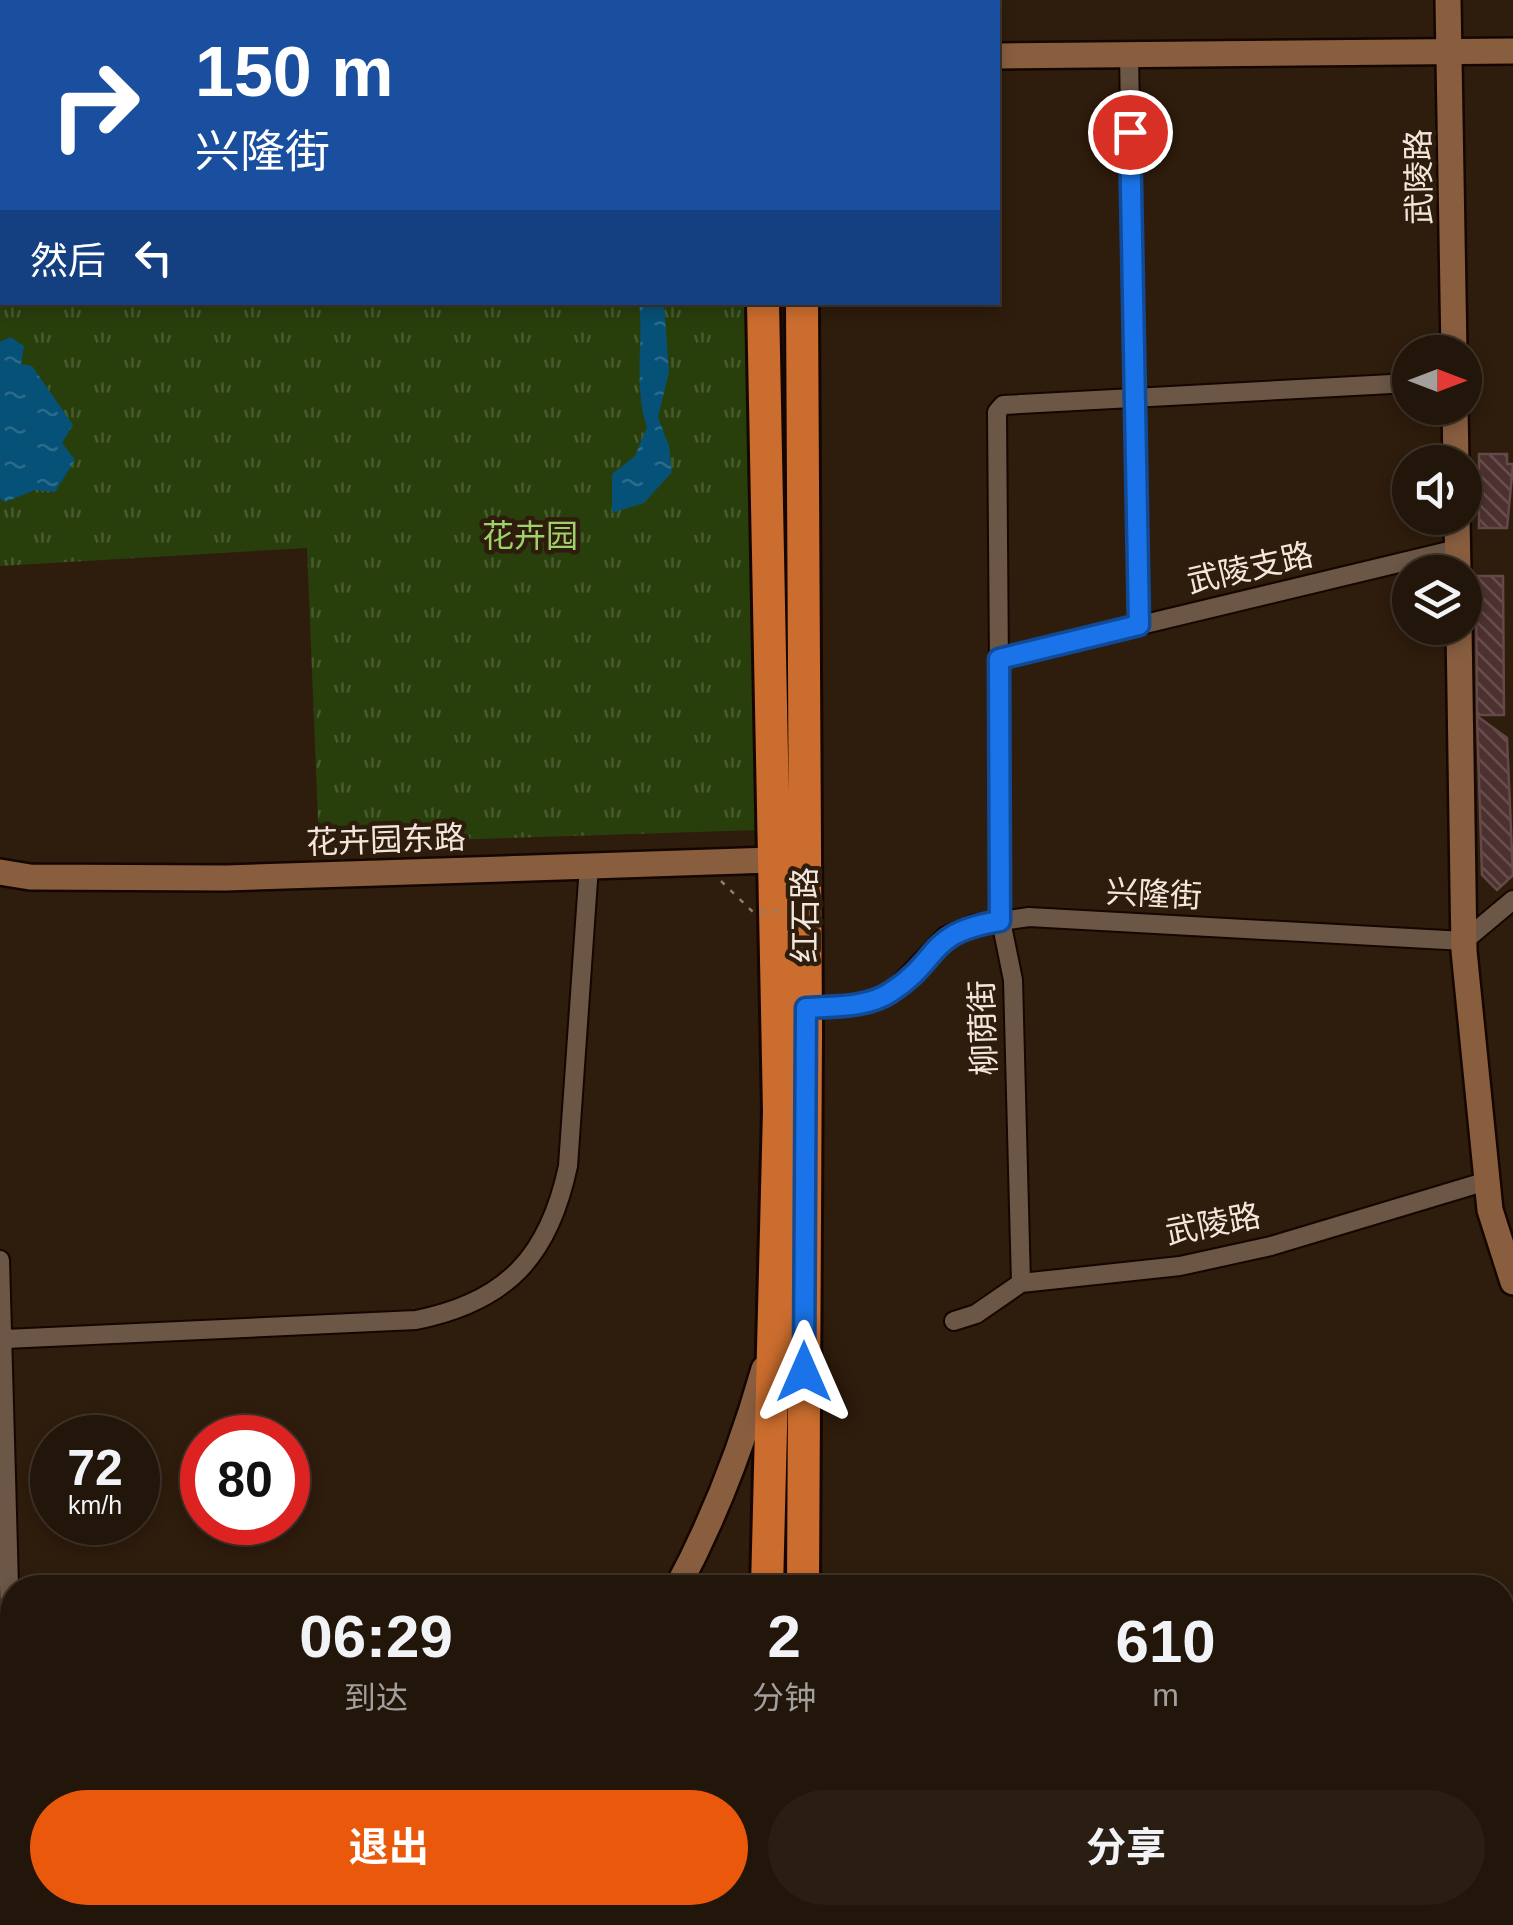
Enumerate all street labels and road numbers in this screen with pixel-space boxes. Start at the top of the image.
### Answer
street label: 武陵路 [1400,129,1438,225]
street label: 武陵支路 [1184,536,1316,600]
street label: 花卉园东路 [305,819,467,861]
street label: 红石路 [787,867,823,963]
street label: 兴隆街 [1105,874,1203,914]
street label: 柳荫街 [963,979,1003,1077]
street label: 武陵路 [1162,1197,1264,1251]

